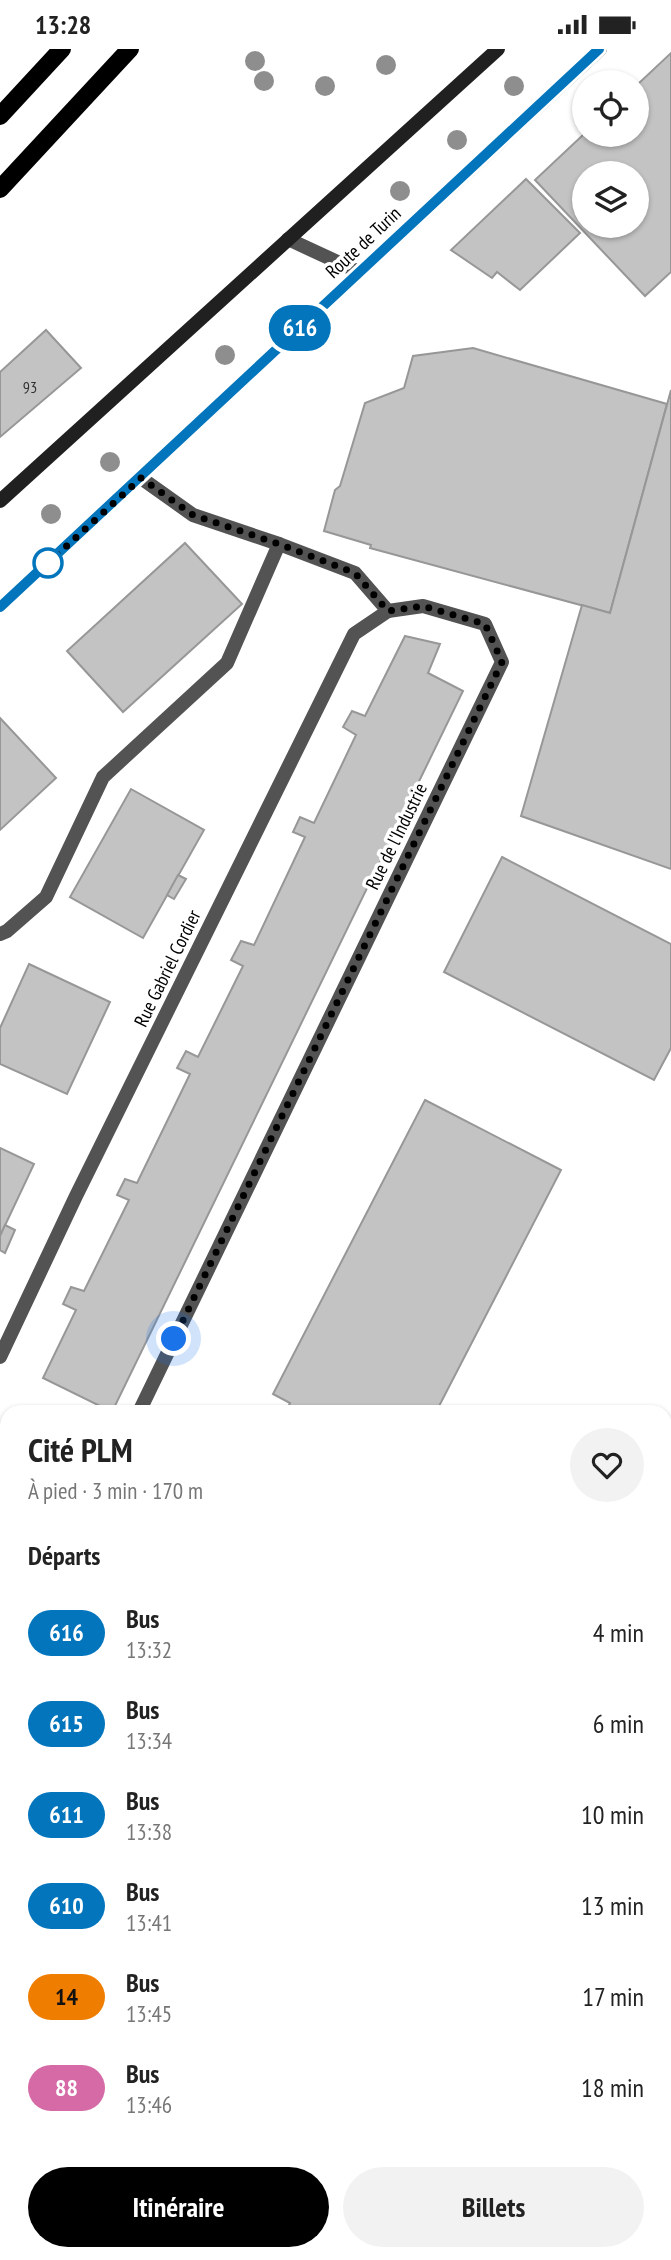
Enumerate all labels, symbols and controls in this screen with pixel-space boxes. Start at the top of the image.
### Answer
text: 13:28 [35,8,91,41]
map controls [572,70,649,238]
button: locate [572,70,649,147]
button: layers [572,161,649,238]
street label: Route de Turin [320,201,406,283]
line badge: 616 [260,305,340,351]
text: 616 [283,312,317,343]
house number: 93 [23,377,37,397]
unlabelled marker [33,548,63,578]
street label: Rue de l'Industrie [360,779,432,893]
street label: Rue Gabriel Cordier [128,905,206,1030]
your location [156,1321,191,1356]
text: Cité PLM [28,1428,133,1471]
button: heart [570,1428,644,1502]
text: À pied · 3 min · 170 m [28,1476,203,1505]
text: Départs [28,1539,100,1572]
text: Bus [126,1602,159,1635]
text: 4 min [593,1616,644,1649]
text: 616 [49,1617,84,1648]
text: 13:32 [126,1635,172,1664]
text: Bus [126,1693,159,1726]
text: 6 min [593,1707,644,1740]
text: 615 [49,1708,84,1739]
text: 13:34 [126,1726,172,1755]
text: Bus [126,1784,159,1817]
text: 10 min [581,1798,644,1831]
text: 611 [49,1799,84,1830]
text: 13:38 [126,1817,172,1846]
text: Bus [126,1875,159,1908]
text: 13 min [581,1889,644,1922]
text: 610 [49,1890,84,1921]
text: 13:41 [126,1908,172,1937]
text: Bus [126,1966,159,1999]
text: 17 min [582,1980,644,2013]
text: 14 [55,1981,78,2012]
text: 13:45 [126,1999,172,2028]
text: Bus [126,2057,159,2090]
text: 18 min [581,2071,644,2104]
text: 88 [55,2072,78,2103]
text: 13:46 [126,2090,172,2119]
button: Itinéraire [28,2167,329,2247]
button: Billets [343,2167,644,2247]

